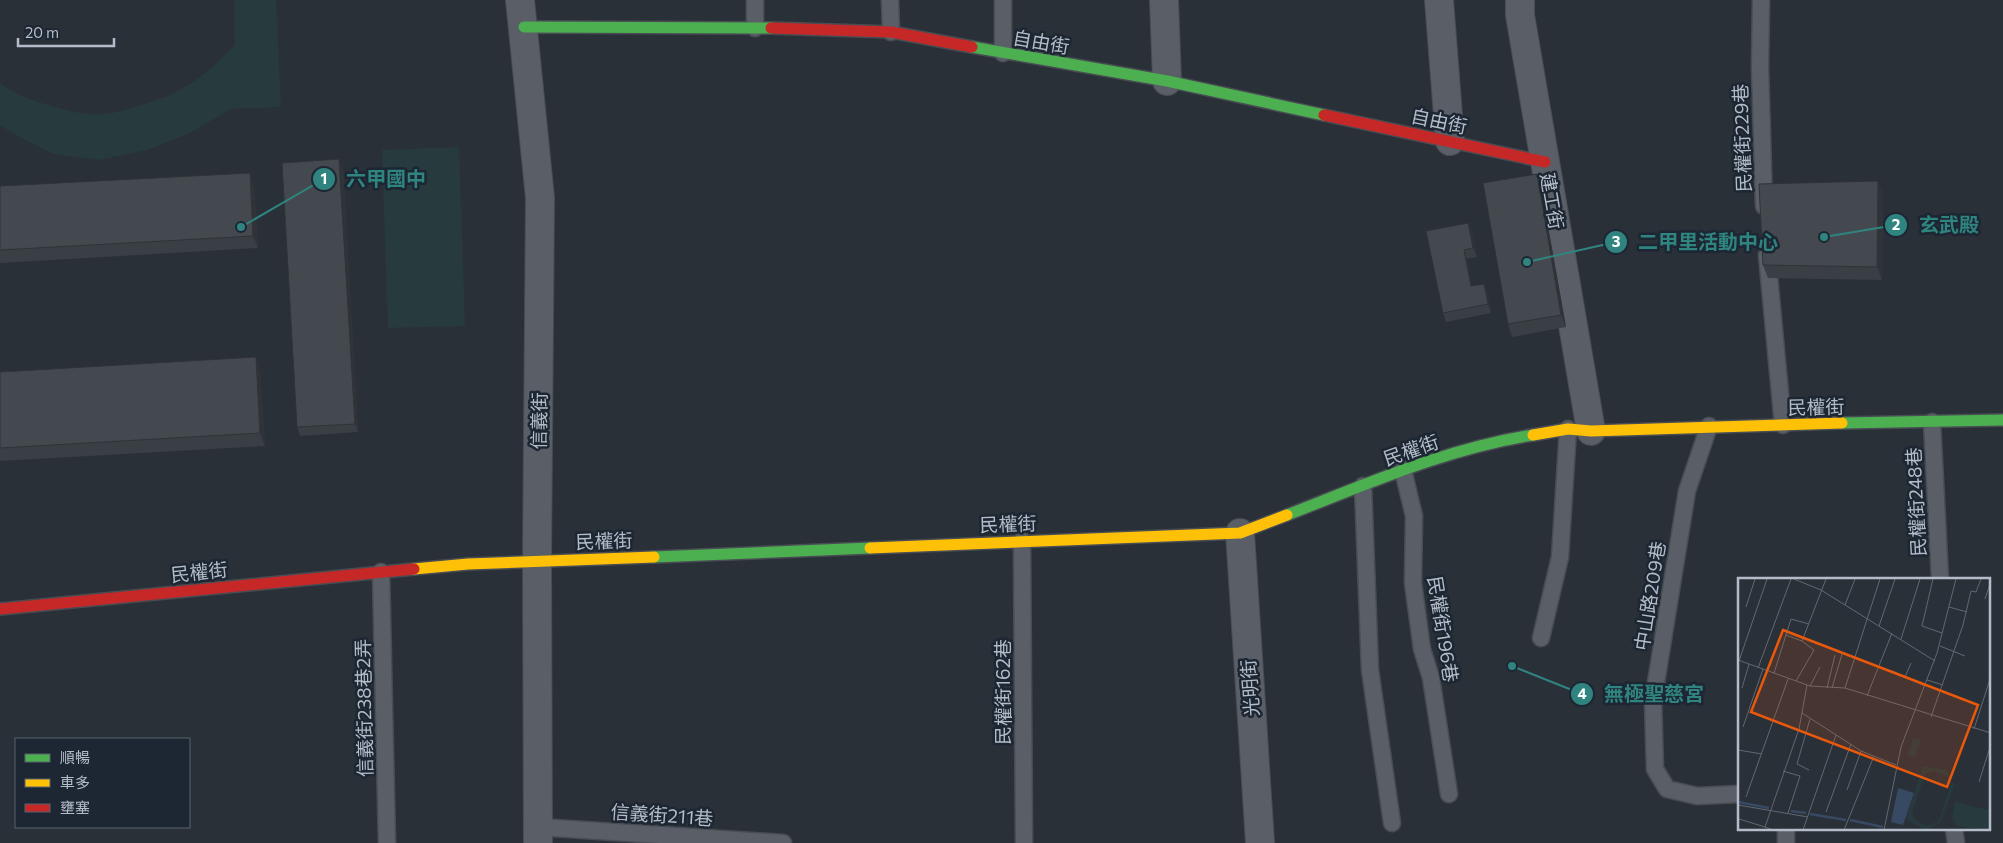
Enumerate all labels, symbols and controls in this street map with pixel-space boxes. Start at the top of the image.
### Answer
scale bar [18,15,114,47]
text: 20 m [25,23,59,41]
street label: 自由街 [1011,25,1071,58]
street label: 民權街229巷 [1728,83,1755,193]
street label: 自由街 [1409,103,1469,138]
callout: 六甲國中 [311,161,436,196]
text: 六甲國中 [346,166,426,190]
text: 1 [321,169,327,187]
street label: 建工街 [1536,171,1569,231]
callout: 玄武殿 [1884,208,1989,243]
text: 玄武殿 [1919,212,1979,236]
text: 2 [1892,215,1900,233]
callout: 二甲里活動中心 [1603,224,1788,259]
text: 二甲里活動中心 [1638,229,1778,253]
text: 3 [1612,232,1621,250]
street label: 信義街 [527,392,550,450]
street label: 民權街 [1787,395,1845,418]
street label: 民權街 [1380,429,1442,470]
street label: 民權街248巷 [1901,447,1930,557]
street label: 民權街 [979,511,1037,536]
street label: 民權街 [575,528,633,553]
street label: 中山路209巷 [1630,540,1670,652]
street label: 民權街 [169,557,229,586]
street label: 民權街196巷 [1424,574,1463,684]
inset map [1738,578,1990,830]
street label: 信義街238巷2弄 [351,639,376,777]
street label: 民權街162巷 [991,639,1014,745]
street label: 光明街 [1236,659,1263,717]
callout: 無極聖慈宮 [1569,676,1714,711]
text: 無極聖慈宮 [1604,681,1704,705]
text: 4 [1577,684,1587,702]
legend [15,738,190,828]
text: 順暢 [60,748,90,766]
text: 車多 [60,773,90,791]
text: 壅塞 [60,798,90,816]
street label: 信義街211巷 [610,799,714,830]

